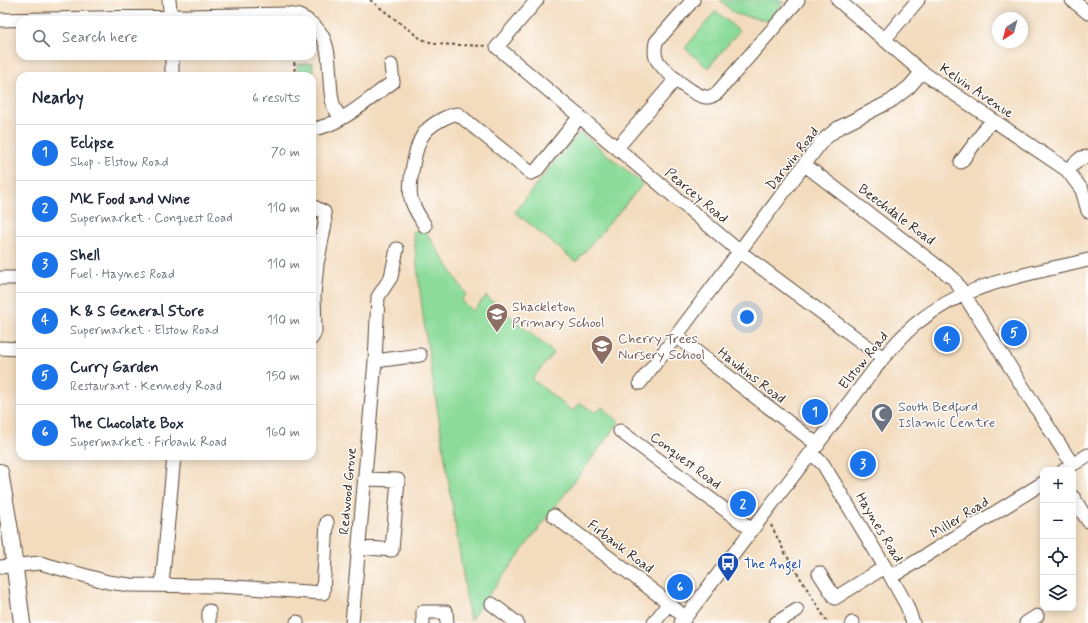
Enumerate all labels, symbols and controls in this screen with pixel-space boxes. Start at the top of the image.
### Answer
north arrow [992,12,1028,48]
search box [16,16,316,60]
icon: search [30,27,52,49]
text: Search here [62,28,138,48]
street label: Kelvin Avenue [936,59,1017,122]
text: Nearby [32,87,84,109]
text: 6 results [252,90,300,107]
street label: Darwin Road [762,123,823,194]
text: Eclipse [70,134,114,154]
text: 1 [42,144,48,161]
text: 70 m [271,144,300,161]
text: Shop · Elstow Road [70,154,169,171]
street label: Pearcey Road [661,164,732,227]
street label: Beechdale Road [854,180,938,250]
text: MK Food and Wine [70,190,190,210]
text: 2 [42,200,48,217]
text: 110 m [267,200,300,217]
text: Supermarket · Conquest Road [70,210,233,227]
text: Shell [70,246,100,266]
text: 3 [42,256,48,273]
text: 110 m [267,256,300,273]
text: Fuel · Haynes Road [70,266,175,283]
place label: Shackleton Primary School [512,298,605,332]
school or university icon: Shackleton Primary School [484,301,510,334]
text: K & S General Store [70,302,204,322]
your location [737,307,757,327]
text: 4 [41,312,49,329]
text: 110 m [267,312,300,329]
pin: 5 [1001,318,1027,348]
text: Supermarket · Elstow Road [70,322,219,339]
pin: 4 [934,324,960,354]
street label: Elstow Road [835,328,893,393]
place label: Cherry Trees Nursery School [618,330,705,364]
school or university icon: Cherry Trees Nursery School [589,333,615,366]
street label: Hawkins Road [714,344,789,408]
text: Curry Garden [70,358,159,378]
text: 5 [41,368,49,385]
text: 150 m [266,368,300,385]
text: Restaurant · Kennedy Road [70,378,222,395]
pin: 1 [802,397,828,427]
place label: South Bedford Islamic Centre [898,398,995,432]
mosque icon: South Bedford Islamic Centre [869,401,895,434]
text: The Chocolate Box [70,414,184,434]
text: 6 [42,424,48,441]
text: 160 m [265,424,300,441]
street label: Conquest Road [646,428,725,493]
text: Supermarket · Firbank Road [70,434,227,451]
street label: Redwood Grove [335,447,361,536]
pin: 3 [850,449,876,479]
map controls [1040,467,1076,611]
button: + [1040,467,1076,503]
pin: 2 [730,489,756,519]
street label: Haynes Road [851,489,907,566]
street label: Miller Road [927,493,992,543]
button: − [1040,503,1076,539]
street label: Firbank Road [584,516,657,578]
button: locate [1040,539,1076,575]
bus stop icon: The Angel [715,550,741,583]
place label: The Angel [744,555,801,575]
pin: 6 [667,572,693,602]
button: layers [1040,575,1076,611]

